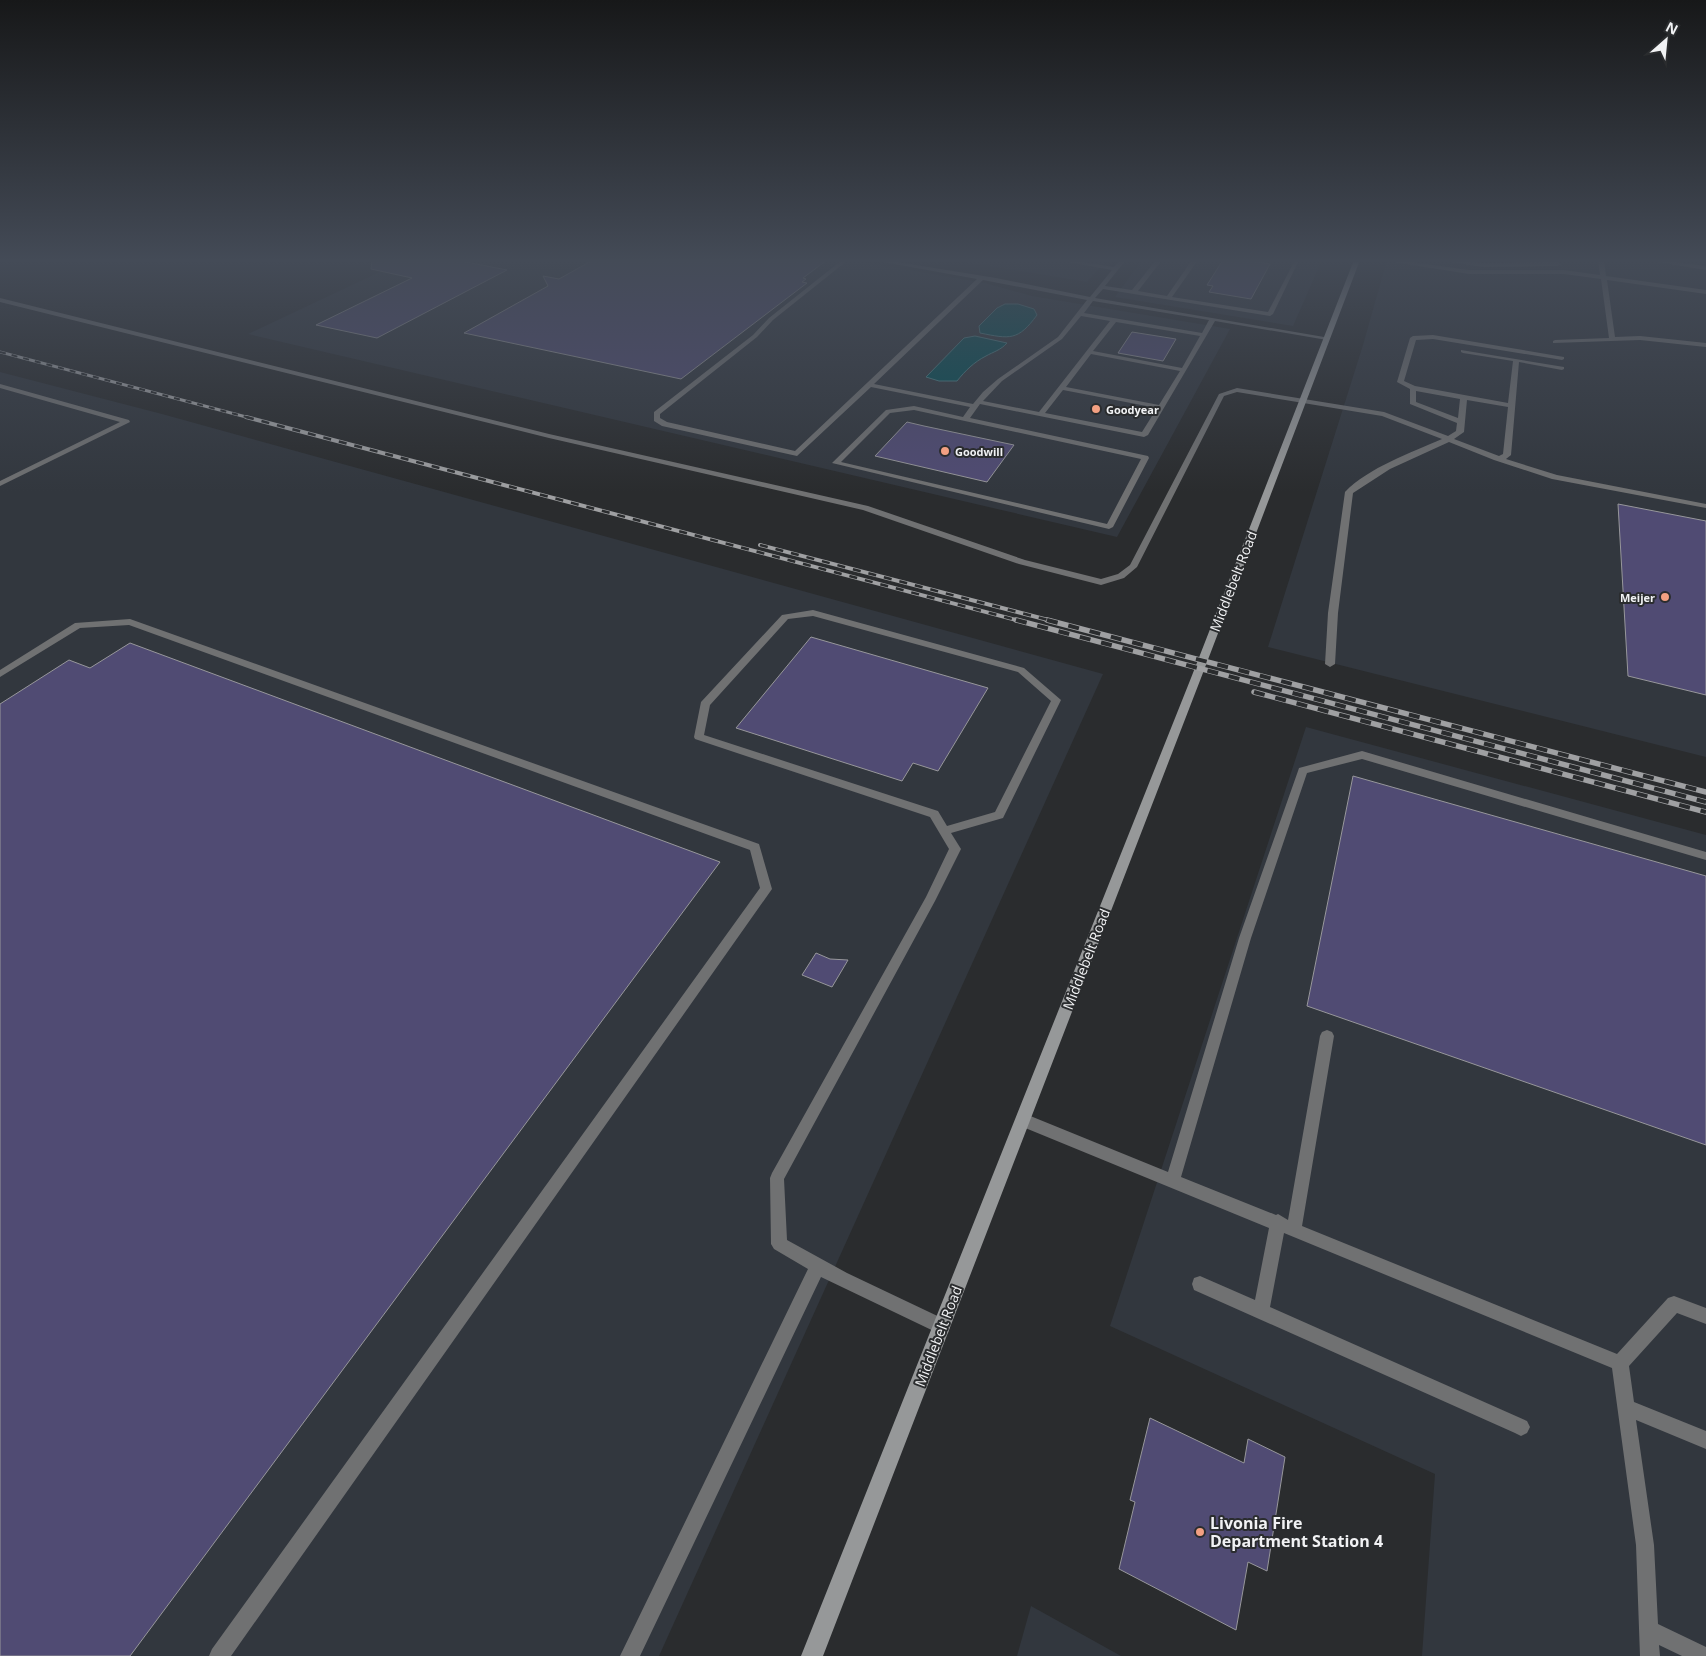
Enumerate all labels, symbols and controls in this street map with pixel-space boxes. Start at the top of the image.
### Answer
north arrow [1641,15,1691,65]
text: N [1663,17,1682,39]
place label: Goodyear [1106,402,1159,417]
marker: Goodyear [1090,403,1102,415]
place label: Goodwill [955,444,1003,459]
marker: Goodwill [939,445,951,457]
street label: Middlebelt Road [1205,528,1261,634]
place label: Meijer [1620,590,1655,605]
marker: Meijer [1659,591,1671,603]
street label: Middlebelt Road [1058,906,1114,1012]
street label: Middlebelt Road [910,1283,966,1389]
place label: Livonia Fire Department Station 4 [1210,1512,1383,1552]
marker: Livonia Fire Department Station 4 [1194,1526,1206,1538]

